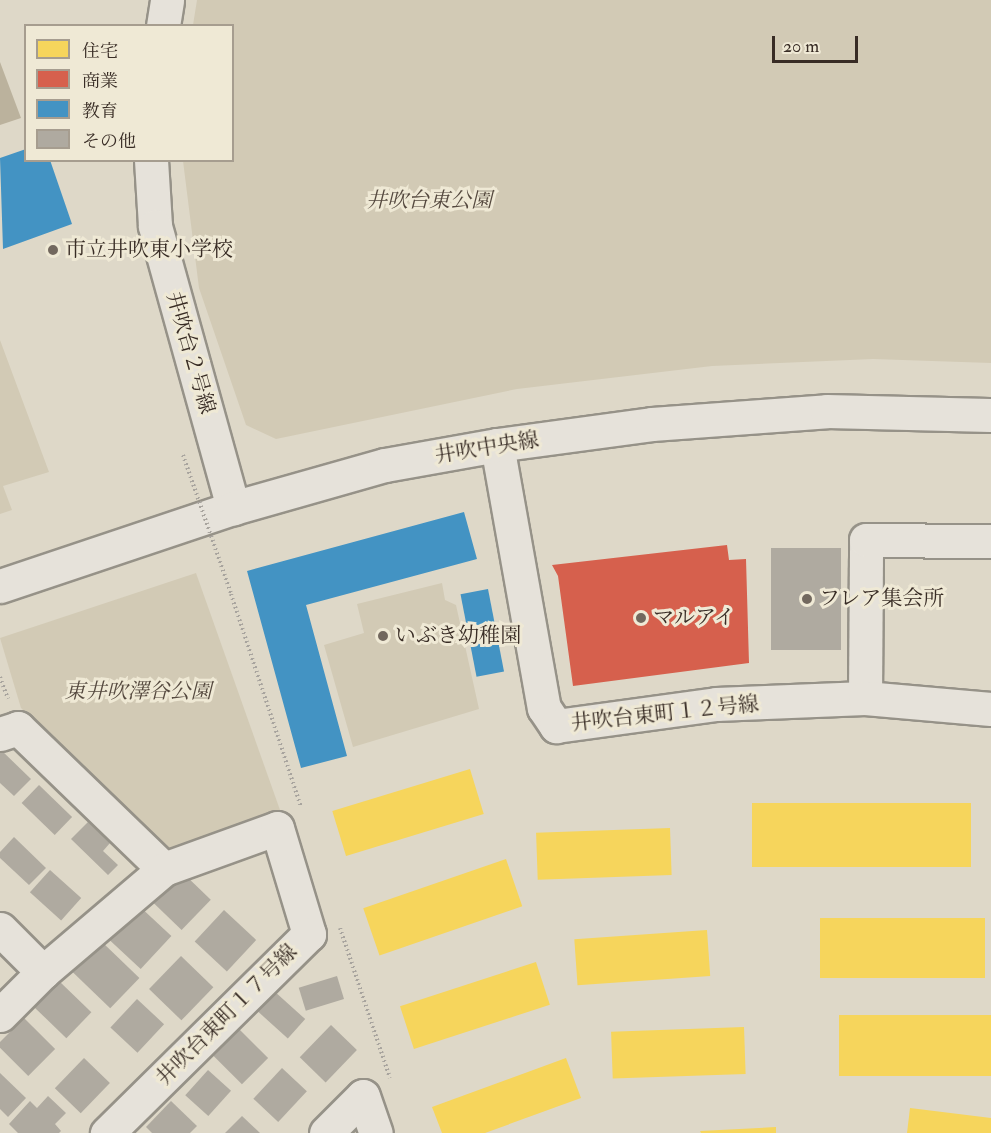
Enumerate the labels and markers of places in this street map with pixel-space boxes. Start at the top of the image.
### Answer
place label: 市立井吹東小学校 [65,237,233,263]
marker: 市立井吹東小学校 [46,243,60,257]
place label: フレア集会所 [819,586,945,612]
marker: フレア集会所 [800,592,814,606]
place label: マルアイ [653,605,737,631]
marker: マルアイ [634,611,648,625]
place label: いぶき幼稚園 [395,623,521,649]
marker: いぶき幼稚園 [376,629,390,643]

